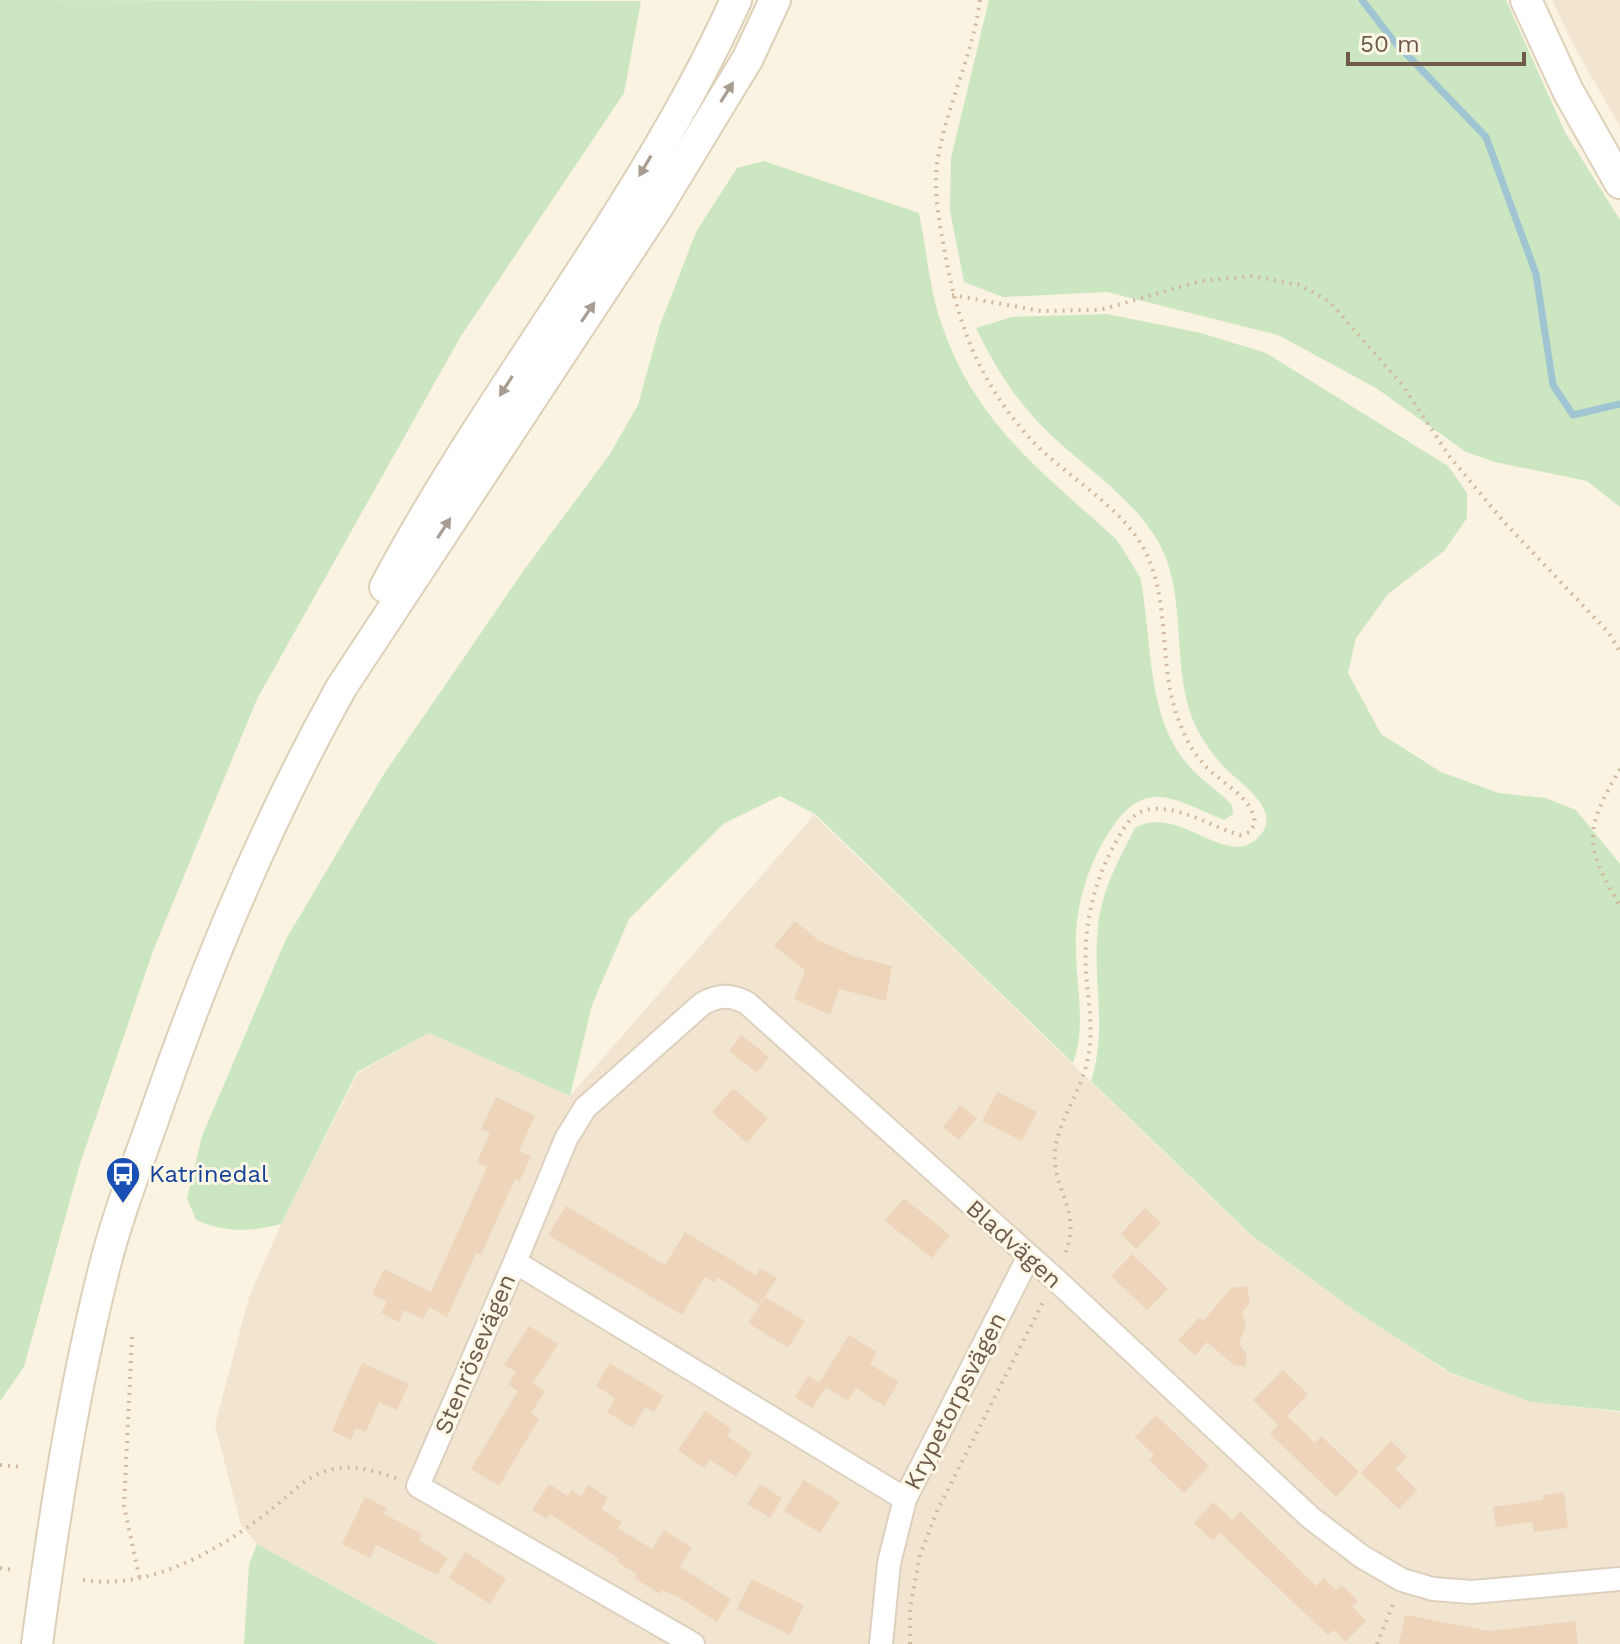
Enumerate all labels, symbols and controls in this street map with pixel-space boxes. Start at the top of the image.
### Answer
scale bar [1348,16,1524,66]
text: 50 m [1360,30,1420,58]
one-way arrow [720,81,734,103]
one-way arrow [638,155,652,178]
one-way arrow [580,301,595,323]
one-way arrow [500,375,514,397]
one-way arrow [437,518,452,539]
bus stop icon: Katrinedal [104,1155,142,1205]
place label: Katrinedal [149,1160,269,1188]
street label: Bladvägen [960,1194,1068,1294]
street label: Stenrösevägen [429,1270,521,1438]
street label: Krypetorpsvägen [898,1308,1012,1494]

